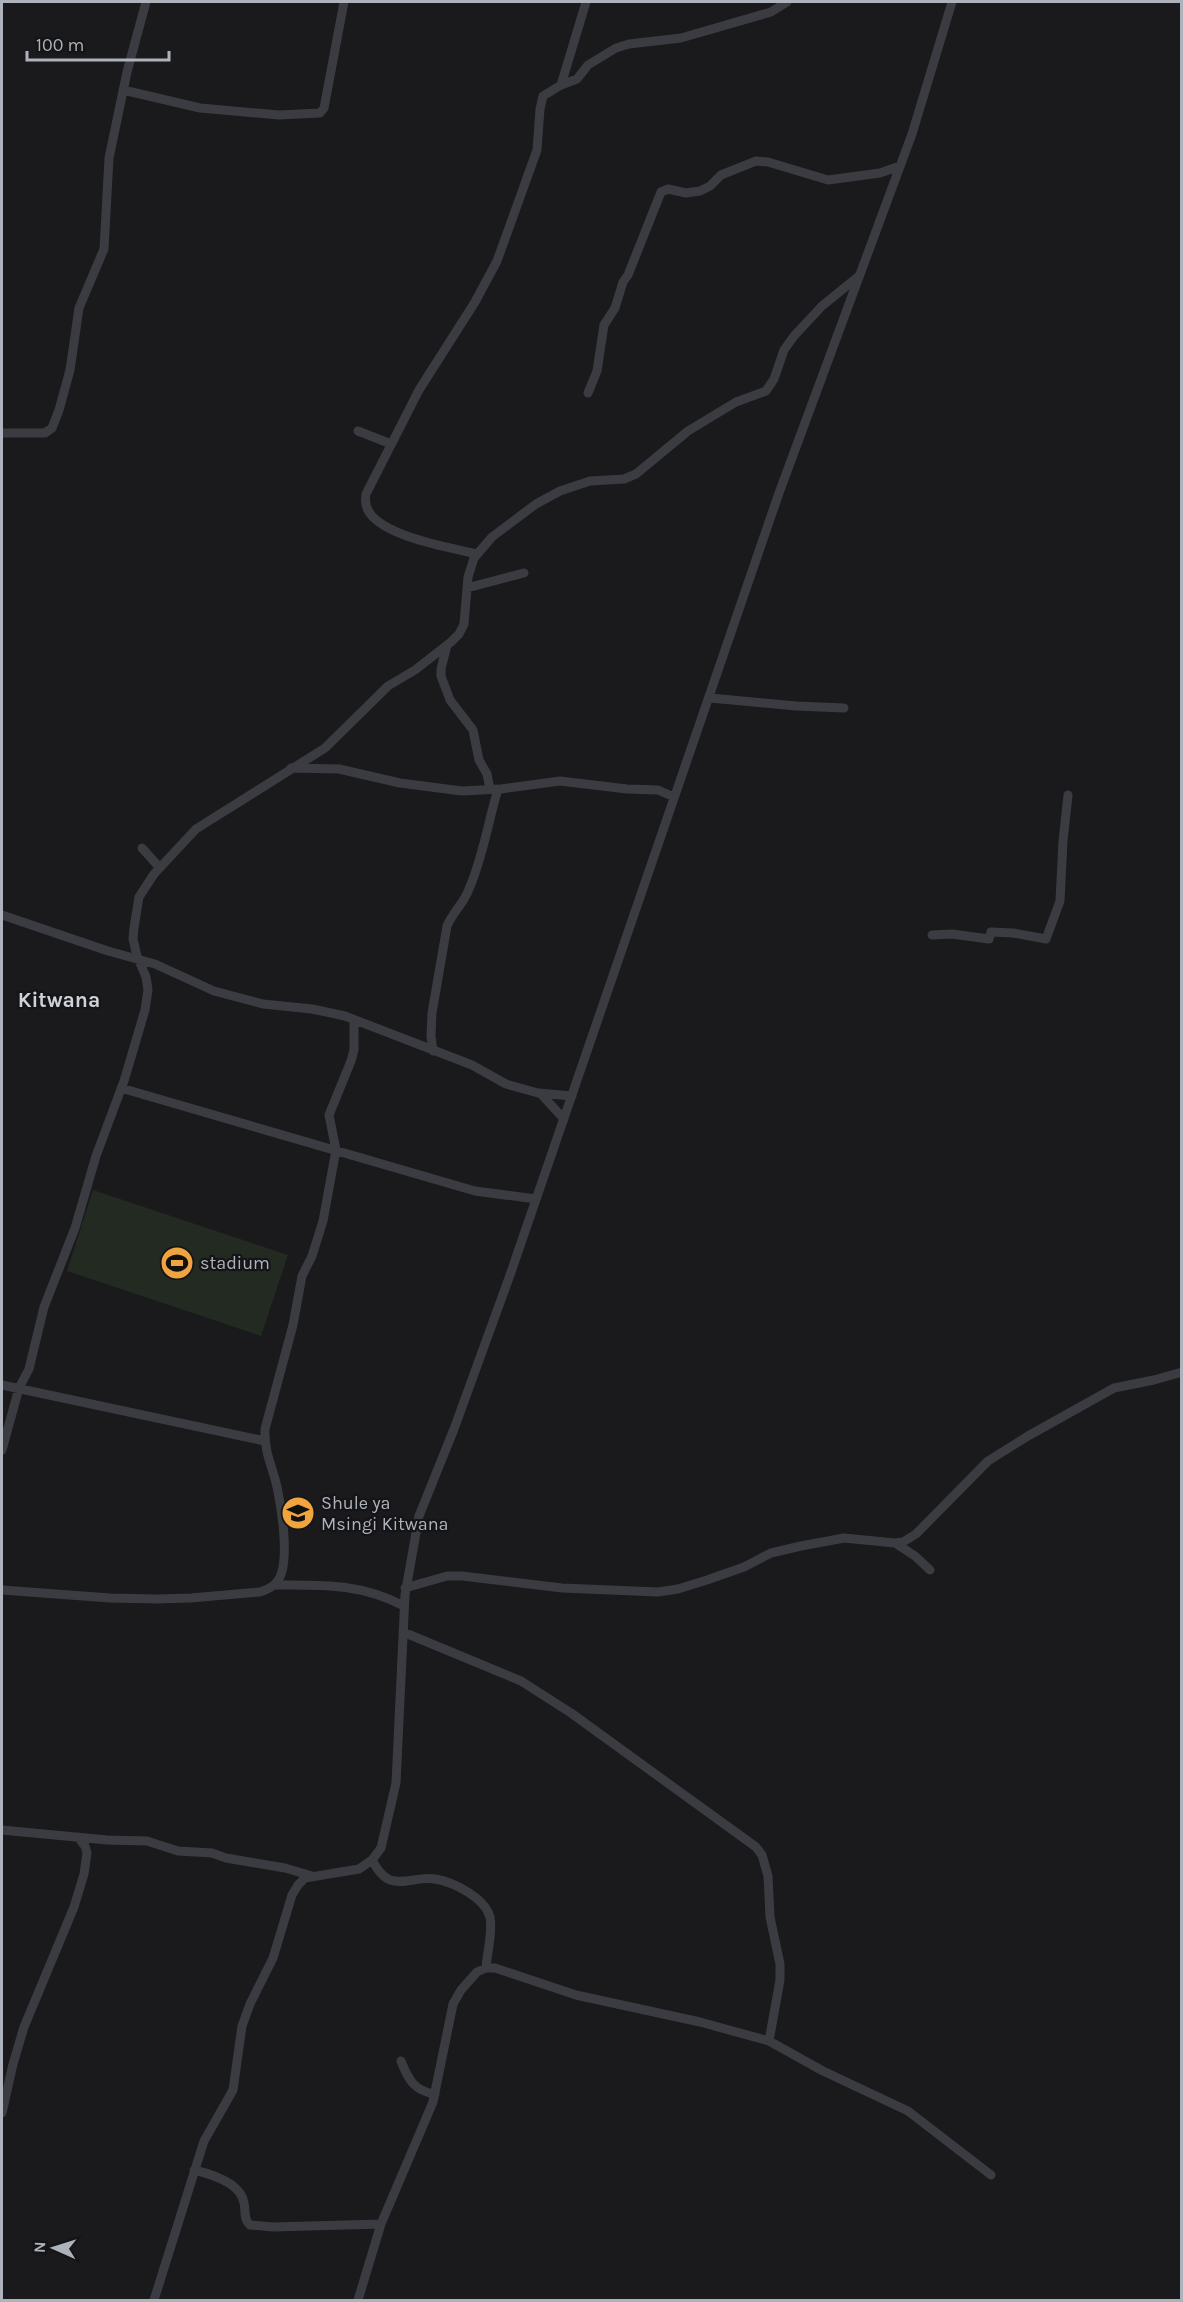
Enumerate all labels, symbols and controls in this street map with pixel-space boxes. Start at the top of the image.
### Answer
scale bar [27,24,170,62]
text: 100 m [36,34,84,56]
district label: Kitwana [18,988,100,1012]
sports icon: stadium [159,1245,195,1281]
place label: stadium [200,1252,270,1274]
place label: Shule ya Msingi Kitwana [321,1492,449,1535]
school or university icon: Shule ya Msingi Kitwana [280,1495,316,1531]
north arrow [24,2218,84,2278]
text: N [30,2241,49,2253]

